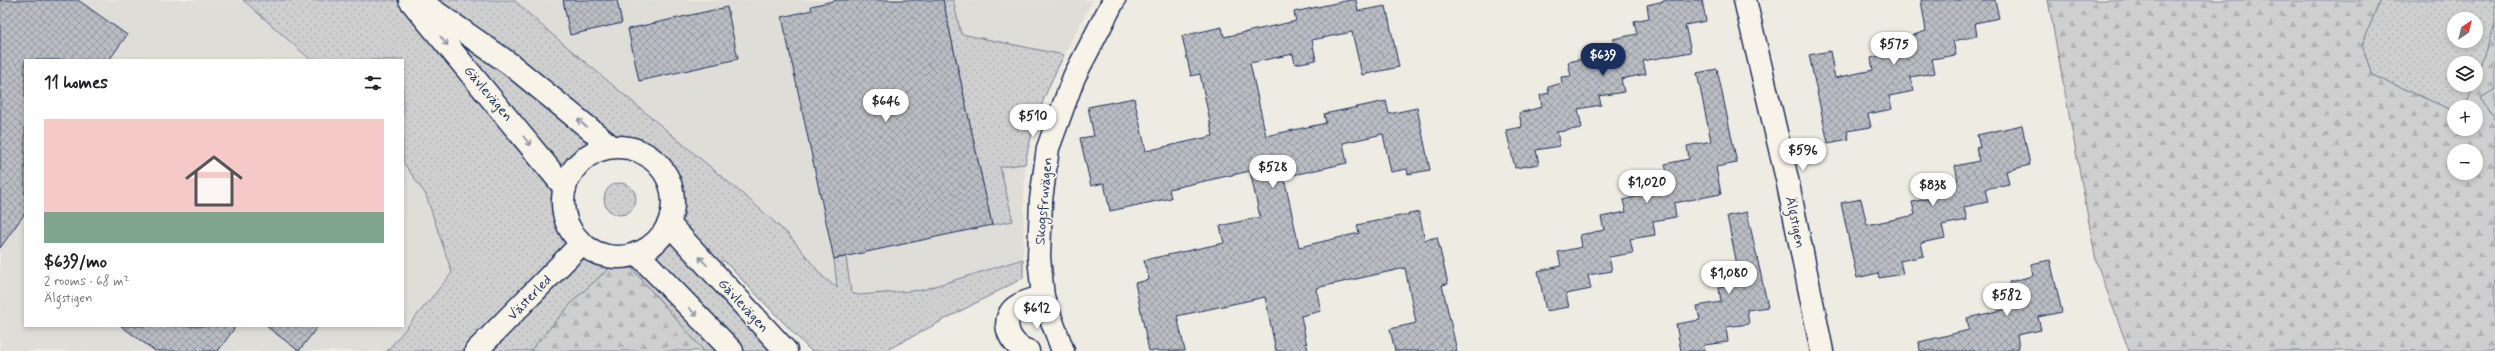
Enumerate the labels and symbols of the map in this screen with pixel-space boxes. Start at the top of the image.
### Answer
north arrow [2447,12,2483,48]
pin: $575 [1870,32,1918,66]
one-way arrow [440,35,449,46]
pin: $639 [1579,43,1627,77]
street label: Gävlevägen [460,62,517,125]
pin: $646 [862,89,910,123]
pin: $510 [1009,104,1057,138]
one-way arrow [576,118,587,127]
one-way arrow [523,135,532,146]
pin: $596 [1779,138,1827,172]
pin: $528 [1249,155,1297,189]
street label: Skogsfruvägen [1031,157,1058,246]
pin: $1,020 [1614,170,1680,204]
pin: $838 [1909,173,1957,207]
street label: Älgstigen [1779,195,1809,250]
one-way arrow [698,256,707,266]
pin: $1,080 [1696,261,1762,295]
street label: Västerled [504,271,556,324]
street label: Gävlevägen [714,275,773,336]
pin: $582 [1983,283,2031,317]
pin: $612 [1013,296,1061,330]
one-way arrow [688,307,698,317]

